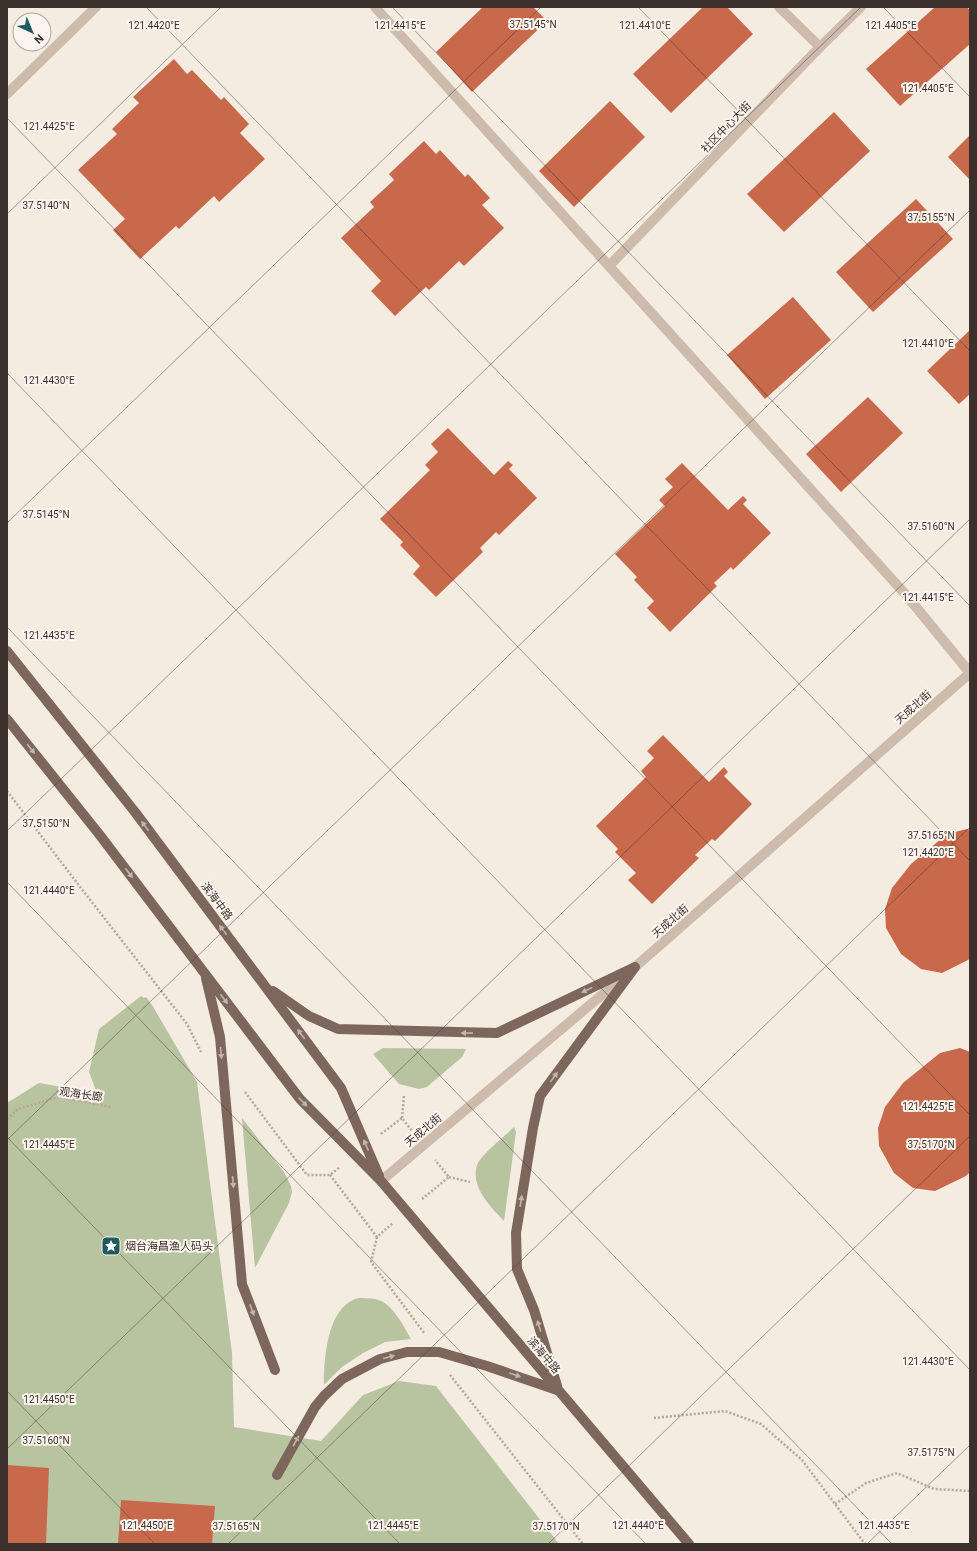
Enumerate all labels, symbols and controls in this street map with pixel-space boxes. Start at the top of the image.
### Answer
north arrow [12,12,52,52]
text: 37.5145°N [509,19,557,30]
text: 121.4420°E [128,20,180,31]
text: 121.4415°E [374,20,426,31]
text: 121.4410°E [619,20,671,31]
text: 121.4405°E [865,20,917,31]
text: N [31,31,46,46]
text: 121.4405°E [902,83,954,94]
street label: 社区中心大街 [699,99,754,156]
text: 121.4425°E [23,121,75,132]
text: 37.5140°N [22,200,70,211]
text: 37.5155°N [907,212,955,223]
text: 121.4410°E [902,338,954,349]
text: 121.4430°E [23,375,75,386]
text: 37.5145°N [22,509,70,520]
text: 37.5160°N [907,521,955,532]
text: 121.4415°E [902,592,954,603]
text: 121.4435°E [23,630,75,641]
street label: 天成北街 [892,688,934,727]
one-way arrow [27,744,36,755]
text: 37.5150°N [22,818,70,829]
one-way arrow [141,820,149,831]
text: 37.5165°N [907,830,955,841]
text: 121.4420°E [902,847,954,858]
one-way arrow [125,868,133,879]
street label: 滨海中路 [198,880,235,923]
text: 121.4440°E [23,885,75,896]
street label: 天成北街 [649,902,691,941]
one-way arrow [219,924,227,935]
one-way arrow [582,987,593,993]
one-way arrow [220,994,228,1005]
one-way arrow [297,1028,305,1039]
one-way arrow [460,1030,473,1036]
one-way arrow [218,1047,225,1059]
one-way arrow [549,1072,558,1083]
street label: 观海长廊 [58,1085,104,1104]
one-way arrow [299,1097,308,1108]
text: 121.4425°E [902,1101,954,1112]
street label: 天成北街 [402,1111,444,1150]
text: 121.4445°E [23,1139,75,1150]
text: 37.5170°N [907,1139,955,1150]
one-way arrow [363,1140,369,1151]
one-way arrow [230,1176,236,1188]
one-way arrow [518,1195,524,1207]
place icon: 烟台海昌渔人码头 [100,1235,122,1257]
place label: 烟台海昌渔人码头 [125,1240,213,1253]
one-way arrow [250,1305,256,1317]
one-way arrow [536,1320,542,1332]
street label: 滨海中路 [524,1334,563,1376]
one-way arrow [383,1353,395,1359]
text: 121.4430°E [902,1356,954,1367]
one-way arrow [509,1373,521,1379]
text: 121.4450°E [23,1394,75,1405]
text: 37.5160°N [22,1435,70,1446]
one-way arrow [293,1435,300,1447]
text: 37.5175°N [907,1447,955,1458]
text: 121.4450°E [121,1520,173,1531]
text: 121.4445°E [367,1520,419,1531]
text: 121.4440°E [612,1520,664,1531]
text: 121.4435°E [858,1520,910,1531]
text: 37.5165°N [212,1521,260,1532]
text: 37.5170°N [532,1521,580,1532]

